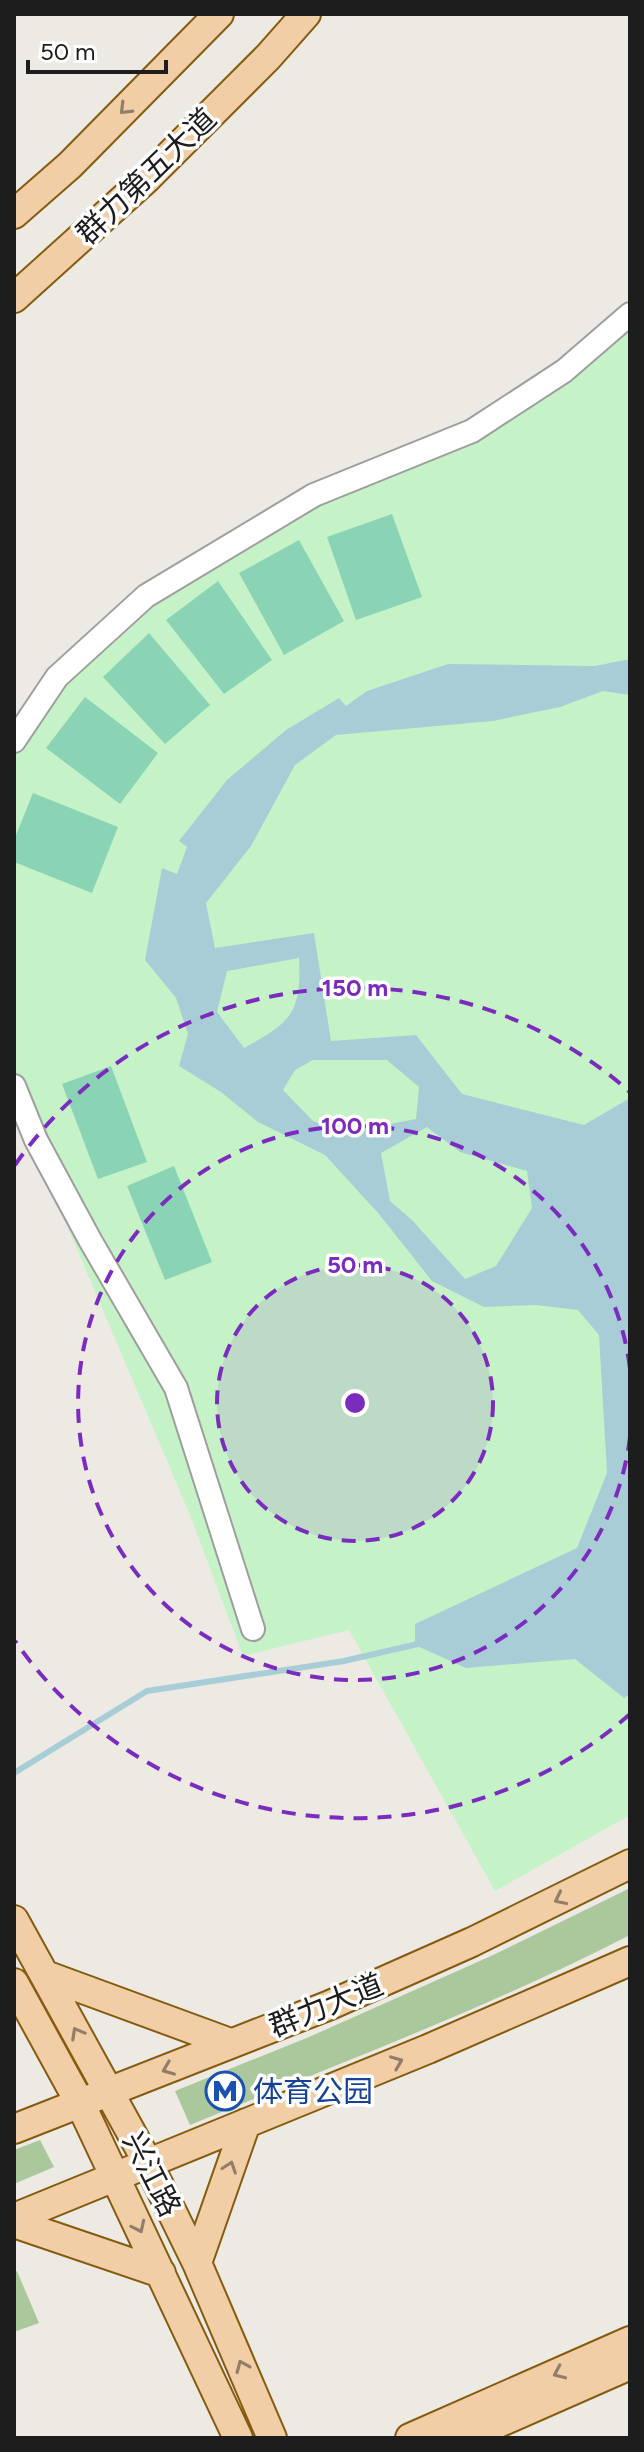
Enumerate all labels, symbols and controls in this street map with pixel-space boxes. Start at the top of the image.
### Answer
scale bar [28,24,166,74]
text: 50 m [40,37,96,66]
street label: 群力第五大道 [68,100,224,252]
one-way arrow [119,100,134,114]
text: 150 m [322,973,388,1002]
text: 100 m [321,1111,389,1140]
text: 50 m [327,1250,383,1279]
centre of rings [341,1389,369,1417]
one-way arrow [554,1889,569,1905]
street label: 群力大道 [263,1965,389,2045]
one-way arrow [71,2027,87,2042]
one-way arrow [389,2055,403,2071]
one-way arrow [162,2059,176,2076]
metro station icon: 体育公园 [204,2070,246,2112]
place label: 体育公园 [253,2073,373,2110]
street label: 兴江路 [115,2126,189,2222]
one-way arrow [221,2161,237,2175]
one-way arrow [129,2218,145,2233]
one-way arrow [235,2360,251,2375]
one-way arrow [552,2363,567,2379]

